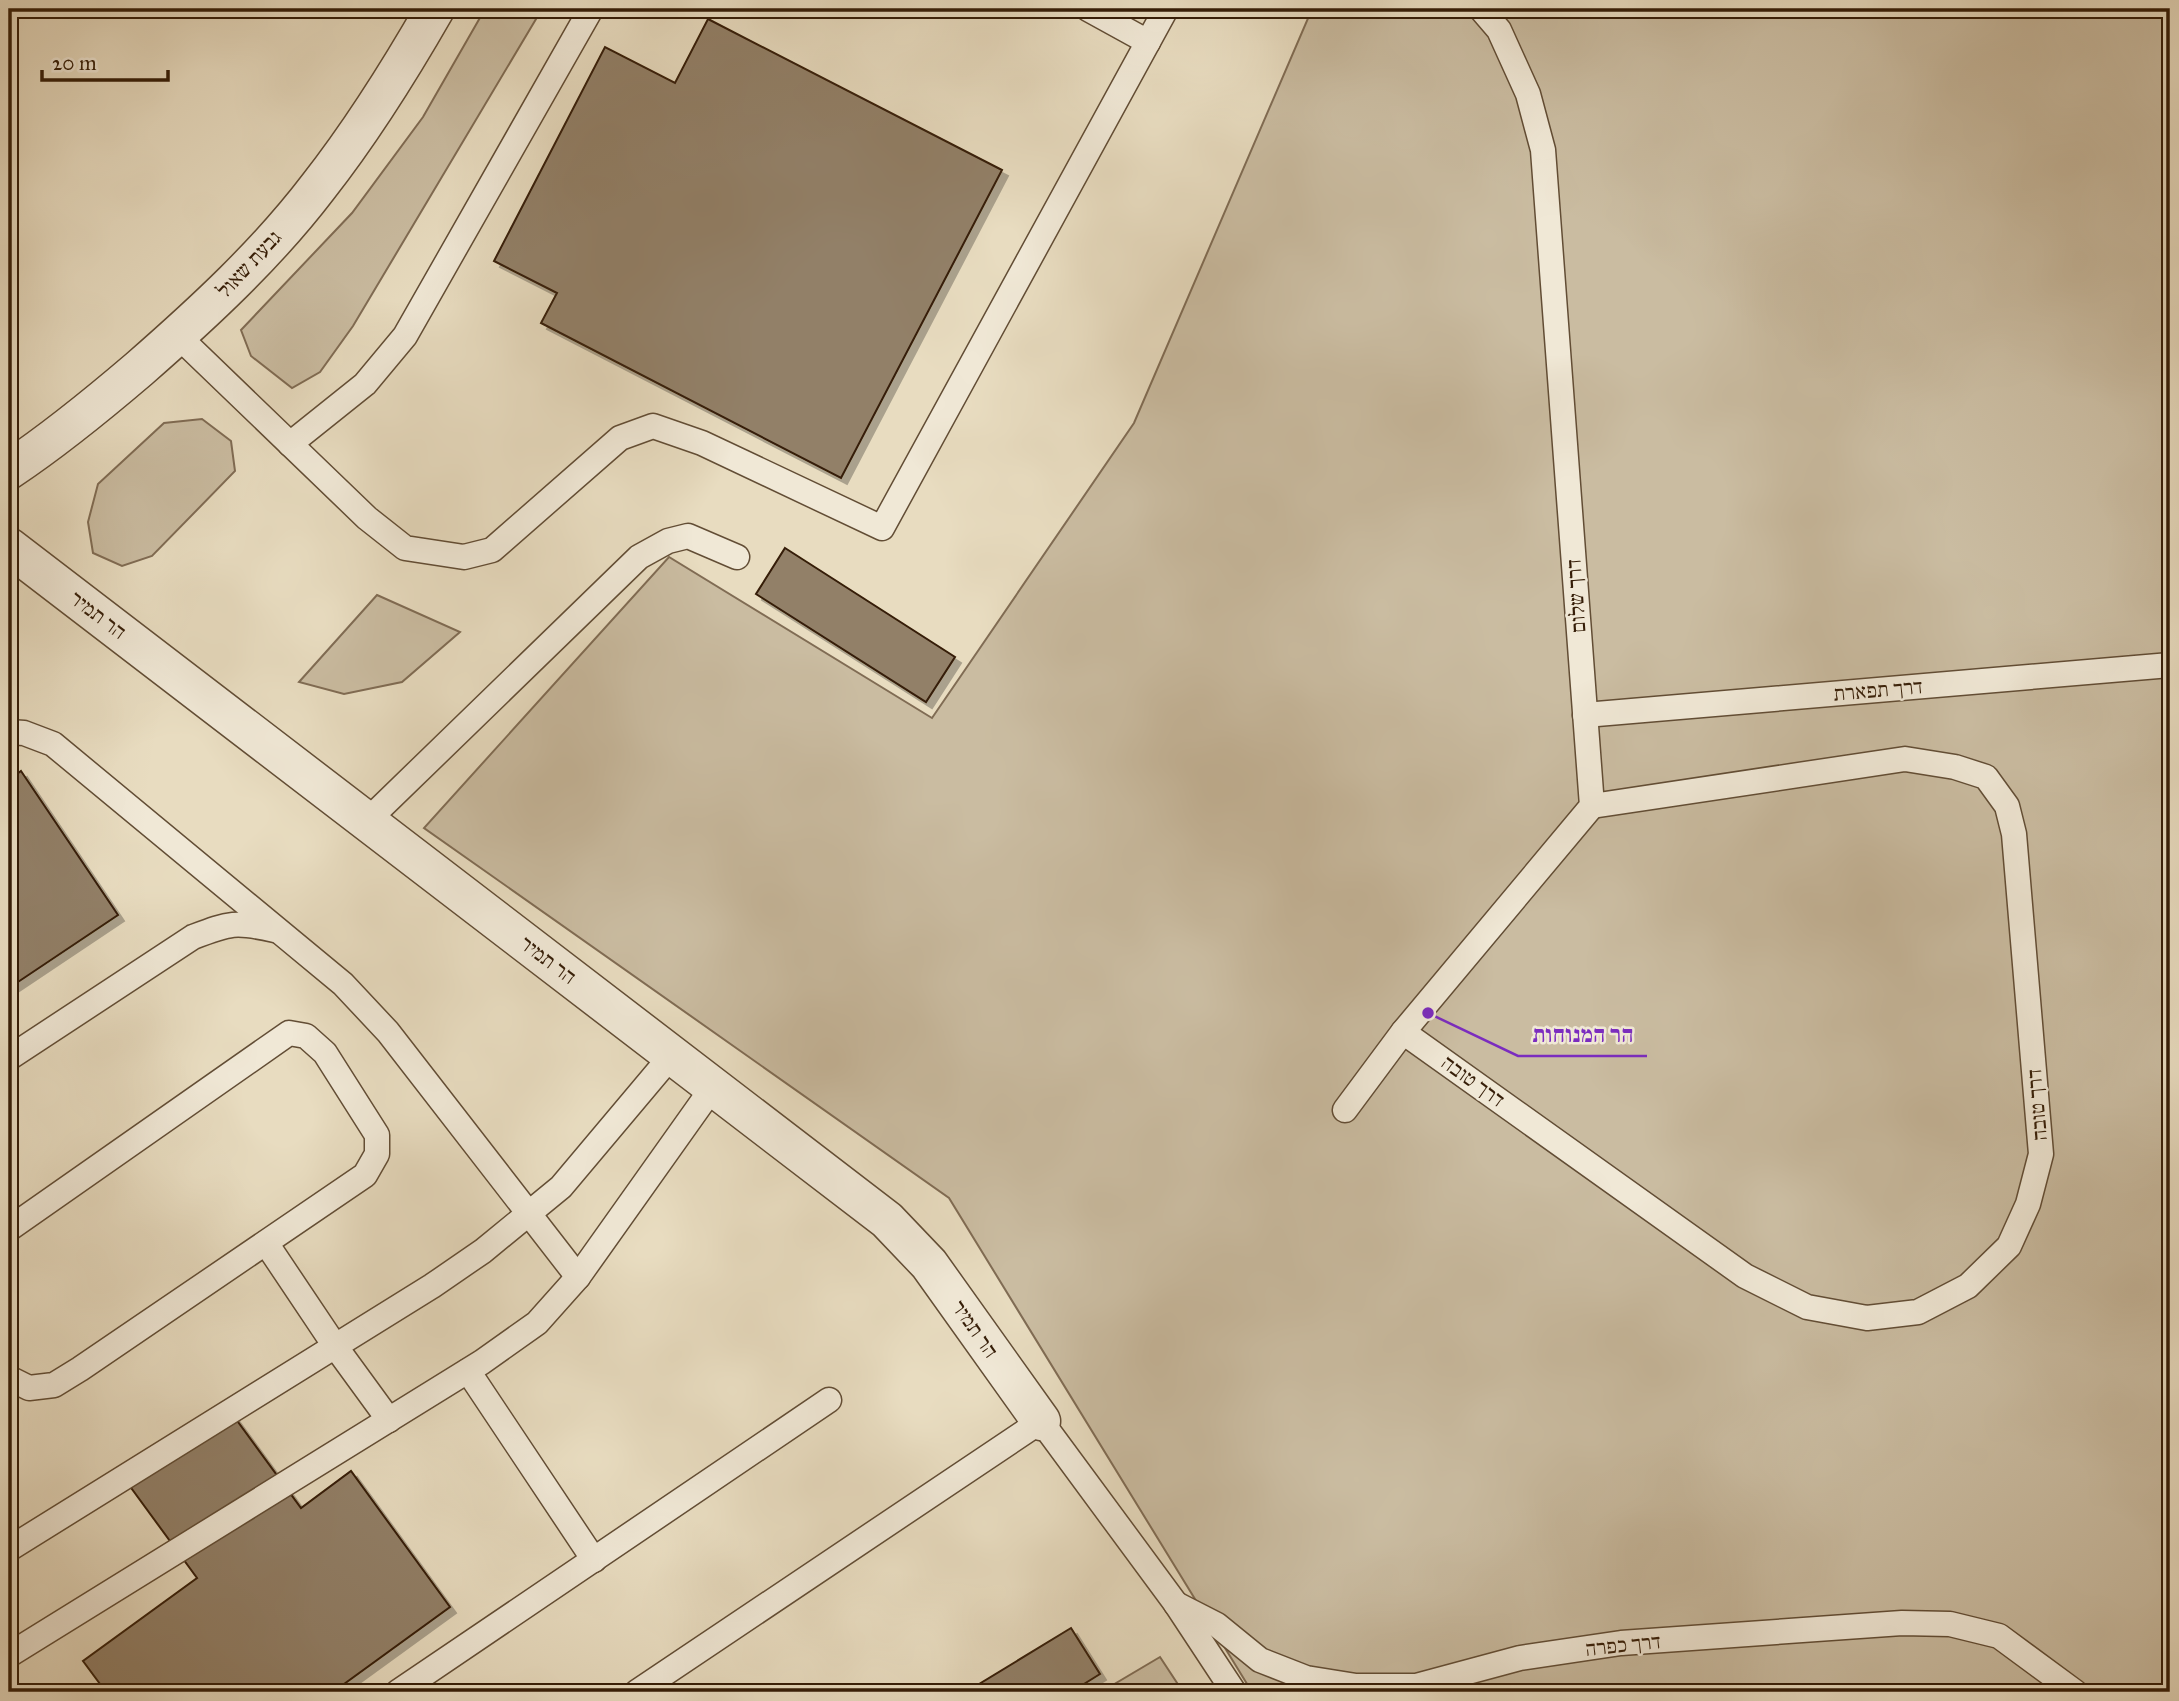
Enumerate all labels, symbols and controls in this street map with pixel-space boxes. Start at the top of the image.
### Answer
scale bar [42,38,168,82]
text: 20 m [52,50,97,76]
street label: גבעת שאול [211,225,287,303]
street label: דרך שלום [1560,558,1592,634]
street label: הר תמיר [65,585,131,645]
street label: דרך תפארת [1832,673,1924,707]
street label: הר תמיר [515,930,581,990]
callout: הר המנוחות [1518,1012,1647,1056]
text: הר המנוחות [1532,1020,1634,1048]
street label: דרך טובה [1436,1049,1510,1113]
street label: דרך טובה [2021,1068,2053,1142]
street label: הר תמיר [946,1295,1004,1363]
street label: דרך כפרה [1584,1628,1662,1662]

